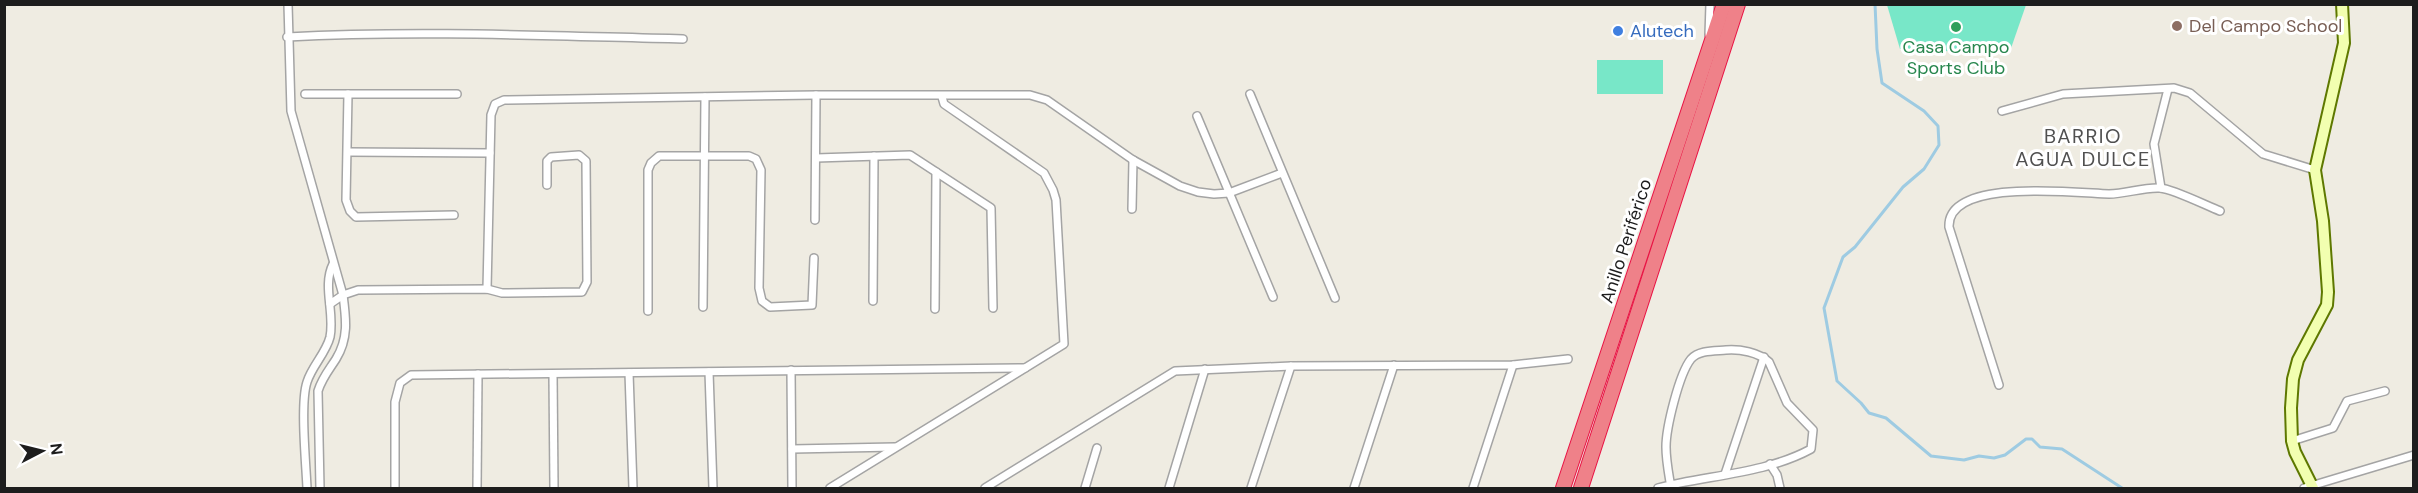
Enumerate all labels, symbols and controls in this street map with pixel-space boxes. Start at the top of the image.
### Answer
place label: Del Campo School [2189,14,2342,38]
place label: Alutech [1630,19,1694,43]
marker: Del Campo School [2170,19,2184,33]
marker: Casa Campo Sports Club [1949,20,1963,34]
marker: Alutech [1611,24,1625,38]
place label: Casa Campo Sports Club [1903,35,2010,80]
district label: BARRIO AGUA DULCE [2015,123,2151,172]
street label: Anillo Periférico [1595,176,1657,306]
north arrow [12,421,72,481]
text: N [45,442,68,456]

